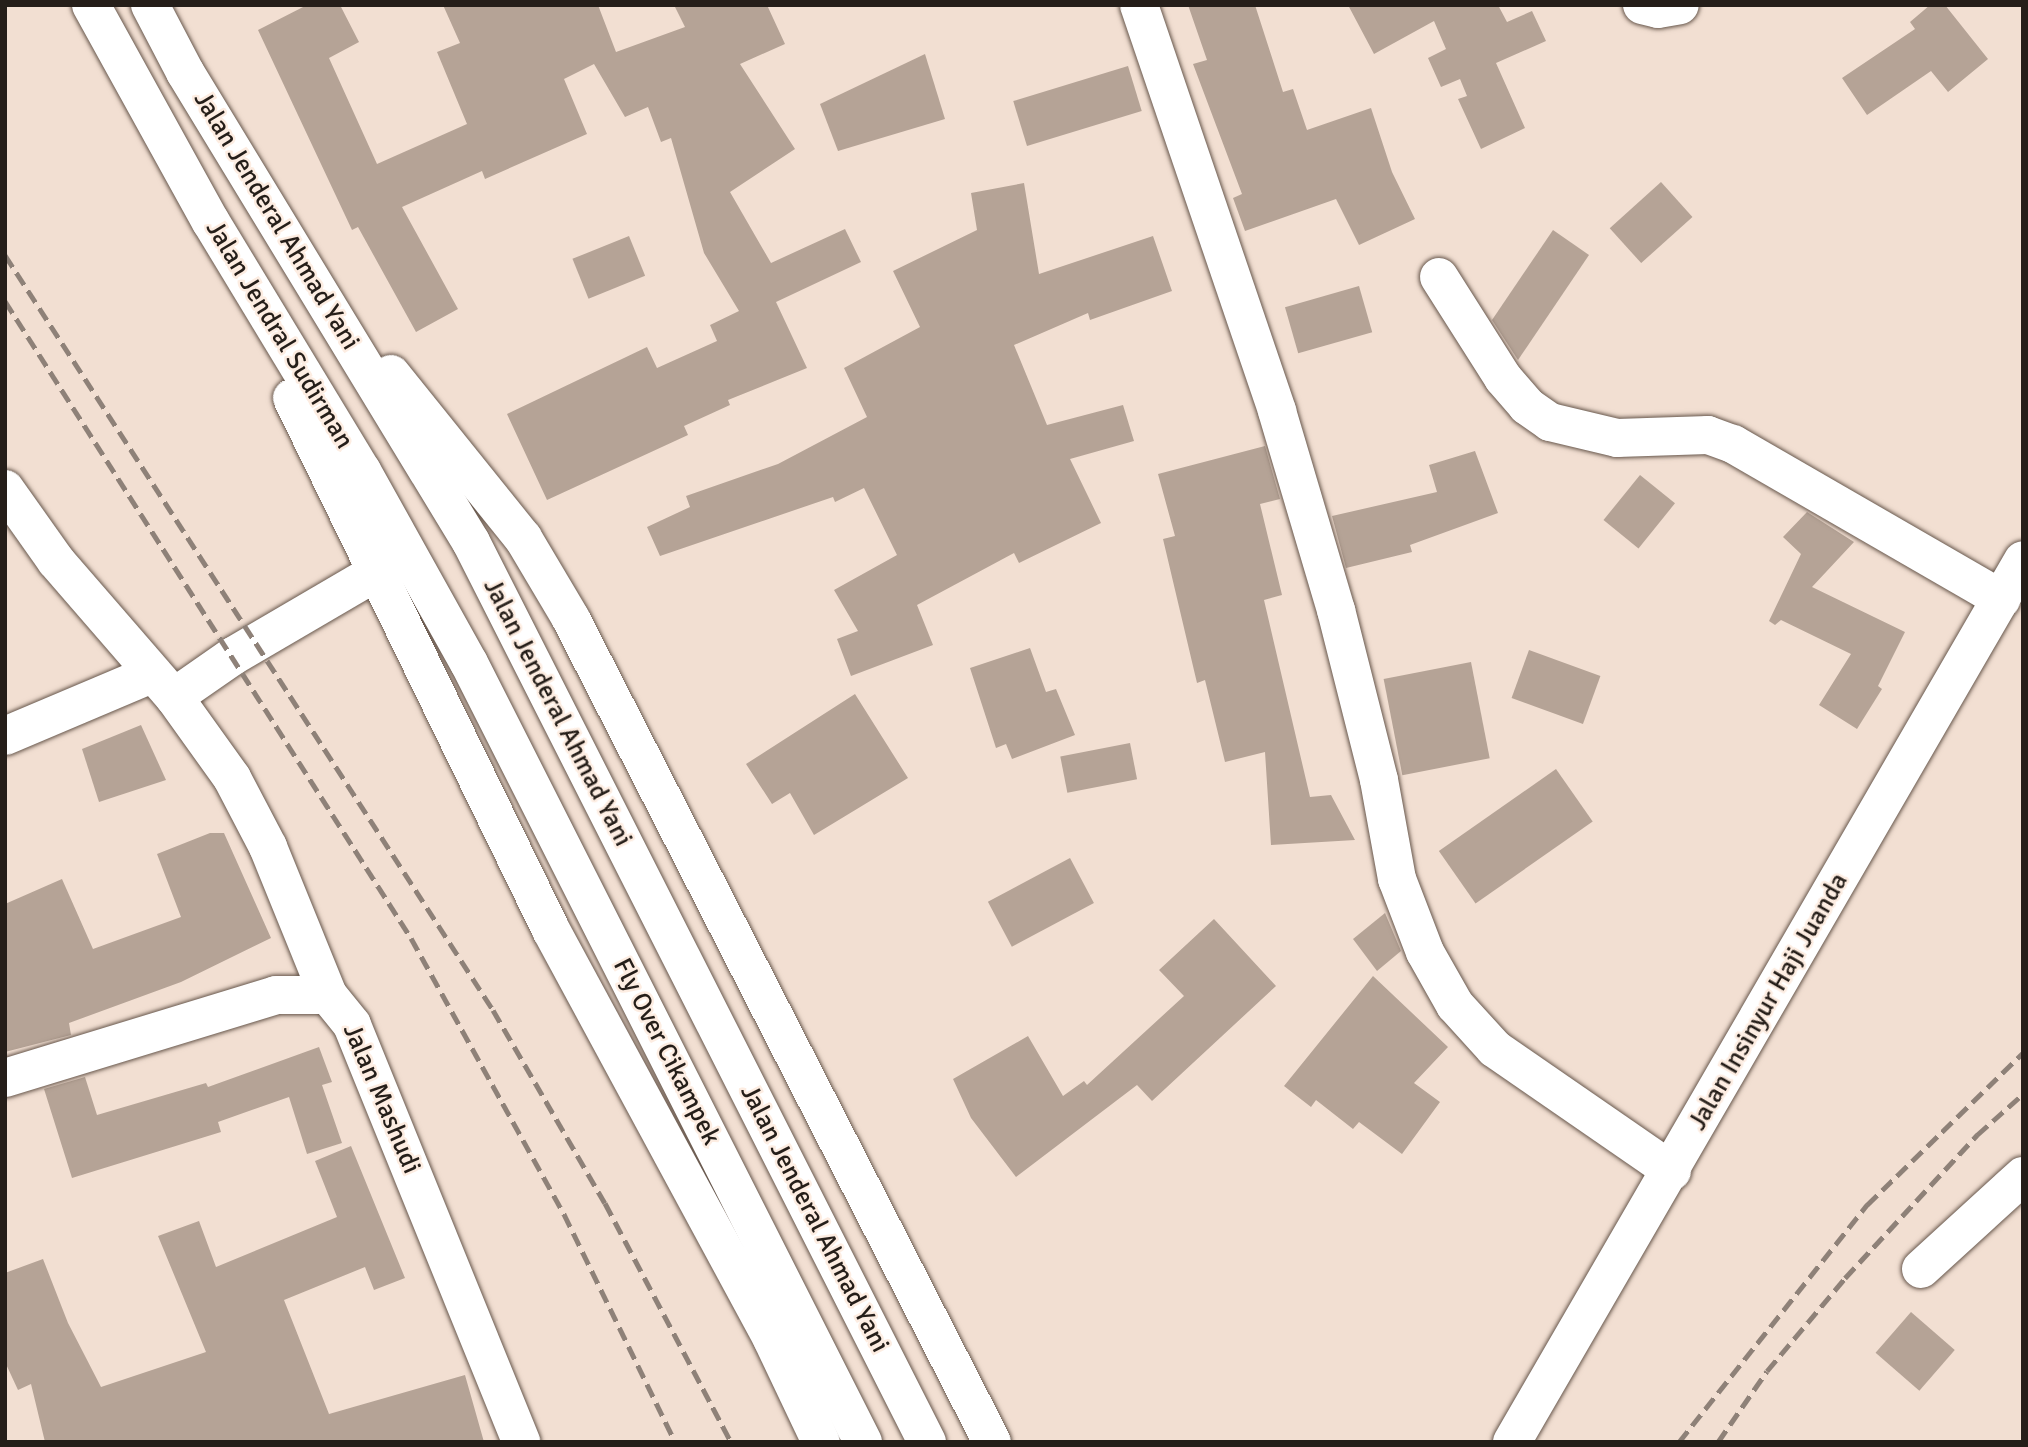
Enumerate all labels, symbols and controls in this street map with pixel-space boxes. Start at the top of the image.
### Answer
street label: Jalan Jenderal Ahmad Yani [186,86,366,356]
street label: Jalan Jendral Sudirman [199,215,359,455]
street label: Jalan Jenderal Ahmad Yani [476,574,638,852]
street label: Jalan Insinyur Haji Juanda [1683,868,1855,1136]
street label: Fly Over Cikampek [606,954,726,1150]
street label: Jalan Mashudi [335,1019,427,1179]
street label: Jalan Jenderal Ahmad Yani [733,1080,895,1358]

